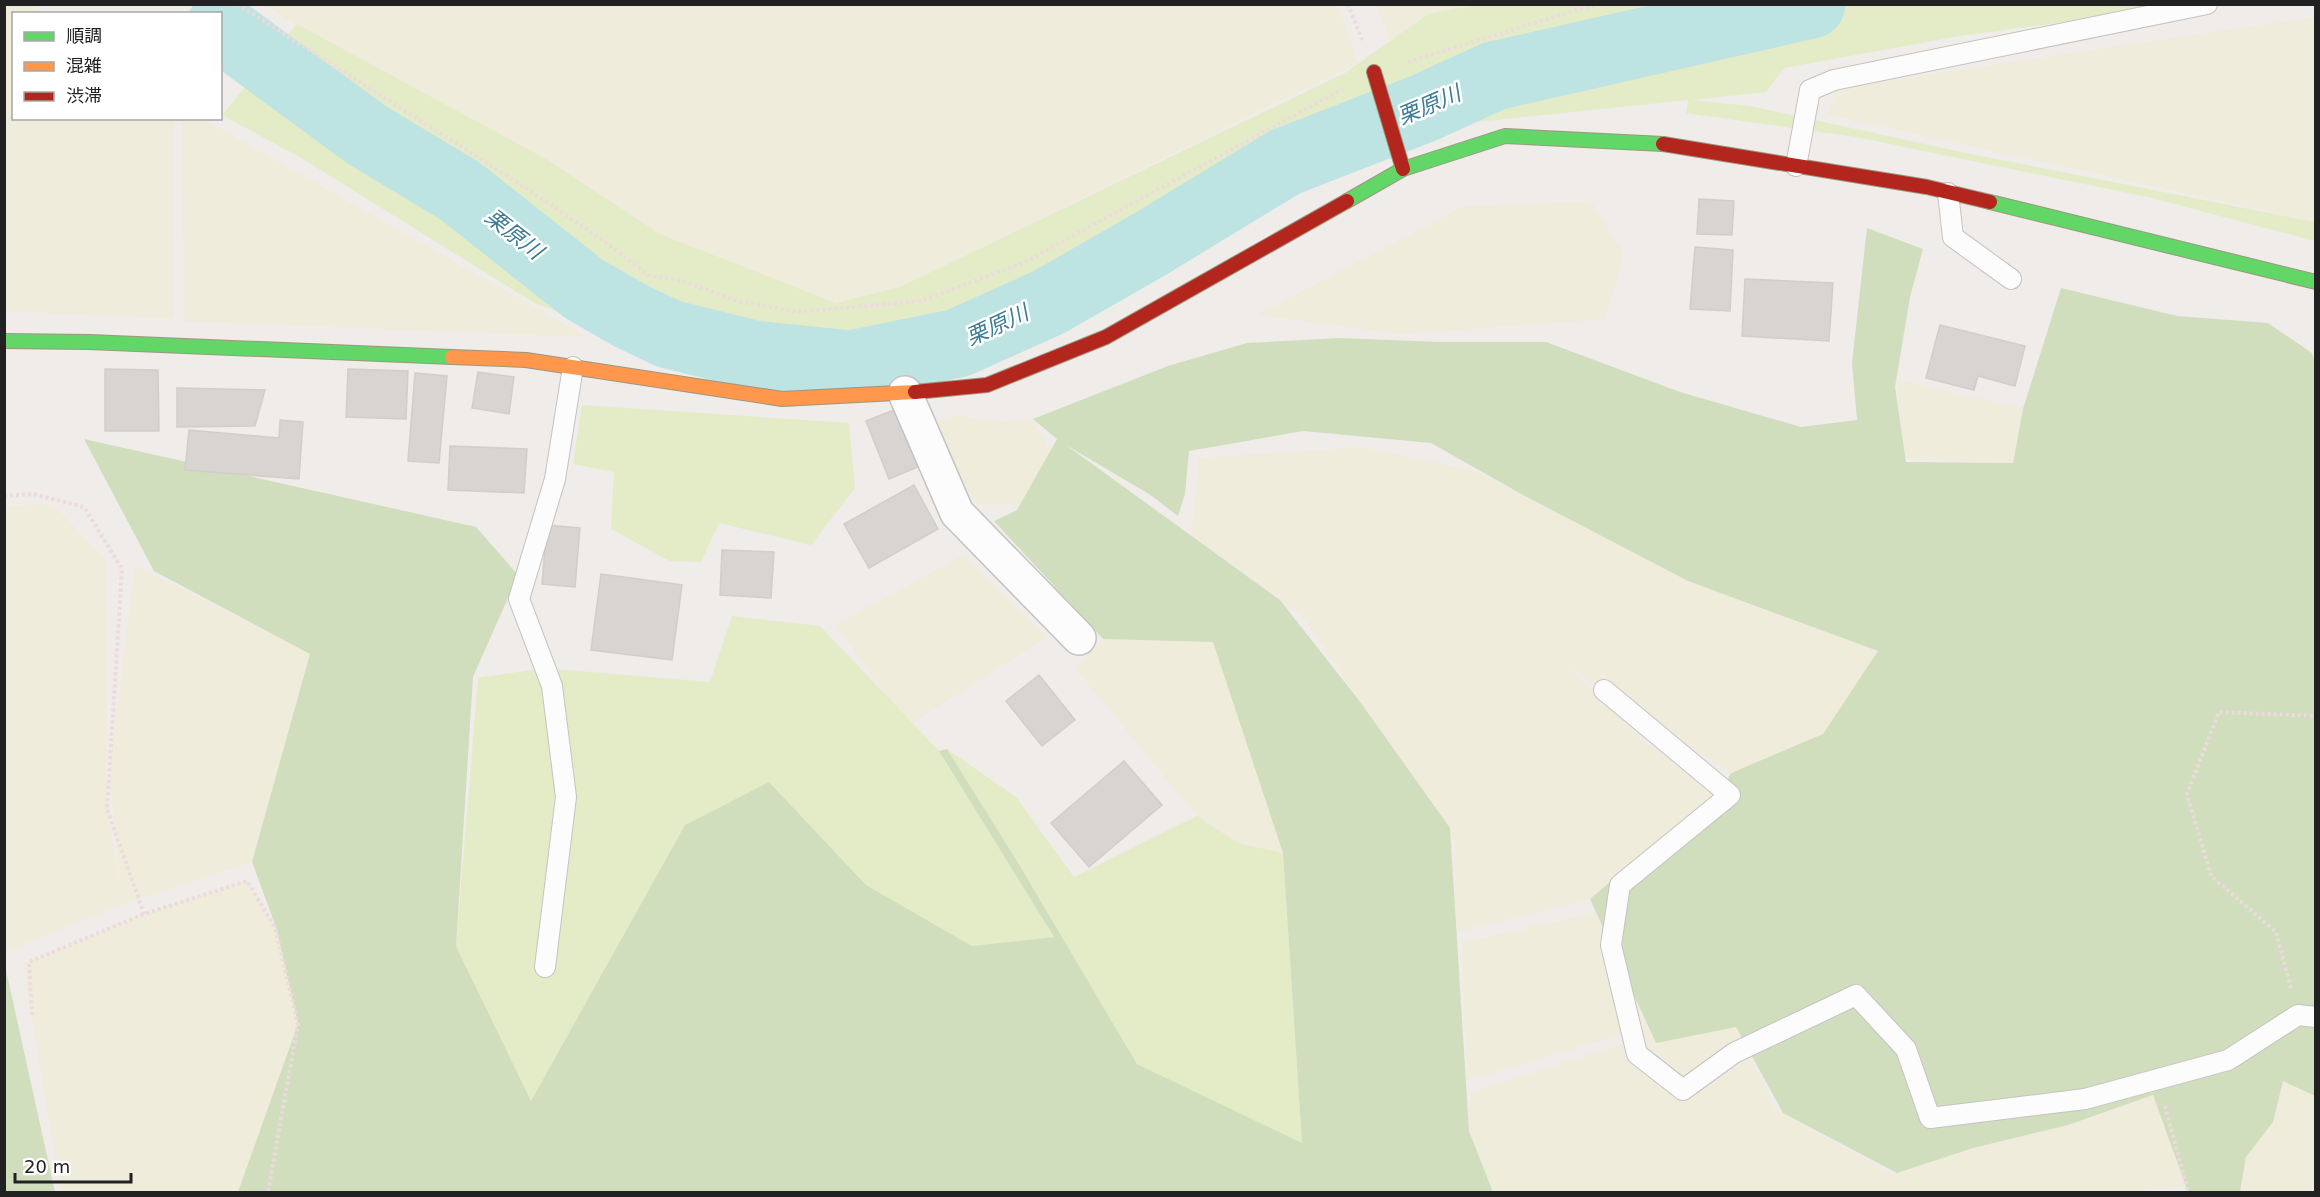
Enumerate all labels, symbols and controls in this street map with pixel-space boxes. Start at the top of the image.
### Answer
legend [12,12,222,120]
text: 順調 [66,25,102,46]
text: 混雑 [66,55,102,76]
water label: 栗原川 [1394,80,1466,129]
text: 渋滞 [66,85,102,106]
water label: 栗原川 [480,204,549,265]
water label: 栗原川 [962,299,1034,350]
scale bar [15,1146,130,1184]
text: 20 m [24,1156,70,1177]

